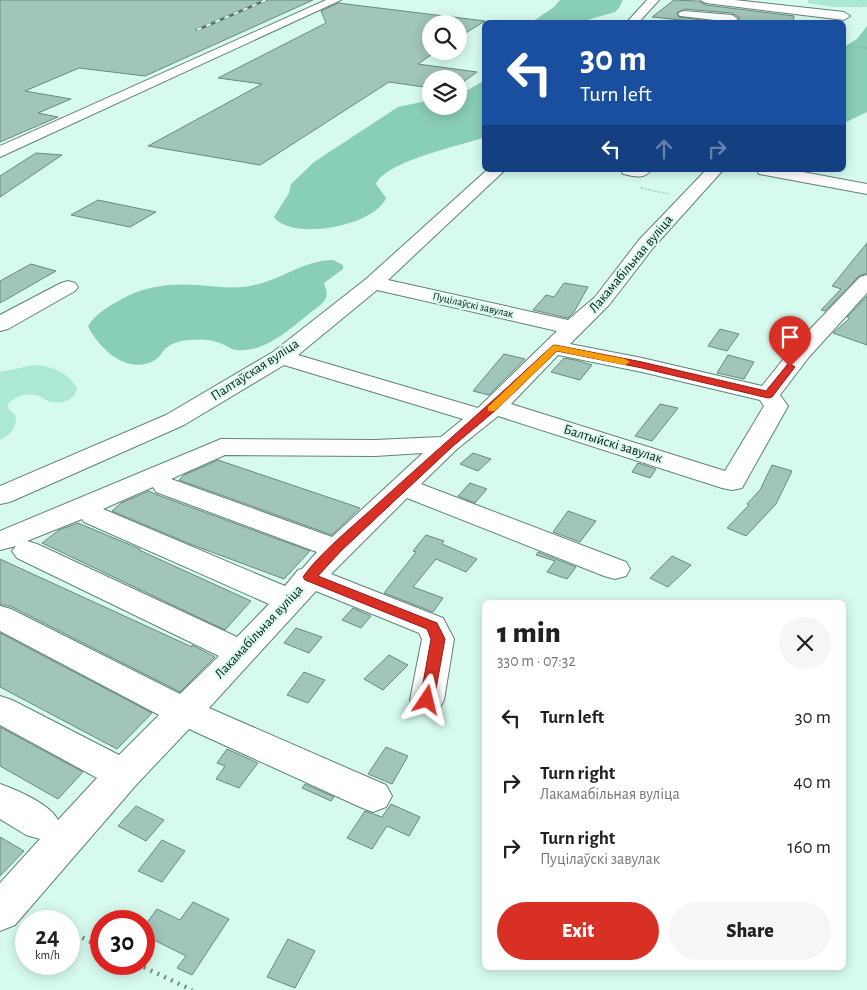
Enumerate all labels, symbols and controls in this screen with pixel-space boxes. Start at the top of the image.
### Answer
map controls [422,15,467,115]
button: search [422,15,467,60]
icon: left [497,40,562,105]
text: 30 m [580,42,647,77]
button: layers [422,70,467,115]
text: Turn left [580,83,652,105]
icon: left [597,135,625,163]
icon: ahead [650,135,678,163]
icon: right [703,135,731,163]
street label: Лакамабільная вуліца [586,212,676,315]
street label: Пуцілаўскі завулак [432,290,514,320]
pin [769,316,811,367]
icon: arrive [776,323,804,351]
street label: Палтаўская вуліца [209,336,302,404]
street label: Балтыйскі завулак [562,422,665,466]
street label: Лакамабільная вуліца [212,582,306,682]
button: close [779,617,831,669]
text: 1 min [497,618,561,648]
text: 330 m · 07:32 [497,653,576,669]
position arrow [400,673,452,725]
icon: left [497,704,525,732]
text: Turn left [540,708,604,727]
text: 30 m [795,708,831,727]
text: Turn right [540,764,615,783]
icon: right [497,769,525,797]
text: 40 m [793,773,831,792]
text: Лакамабільная вуліца [540,786,680,802]
text: Turn right [540,829,615,848]
icon: right [497,834,525,862]
text: 160 m [787,838,831,857]
text: Пуцілаўскі завулак [540,851,660,867]
button: Exit [497,902,659,960]
button: Share [669,902,831,960]
speed limit sign: 30 [90,910,155,975]
text: 24 [35,924,60,949]
text: km/h [35,949,60,961]

